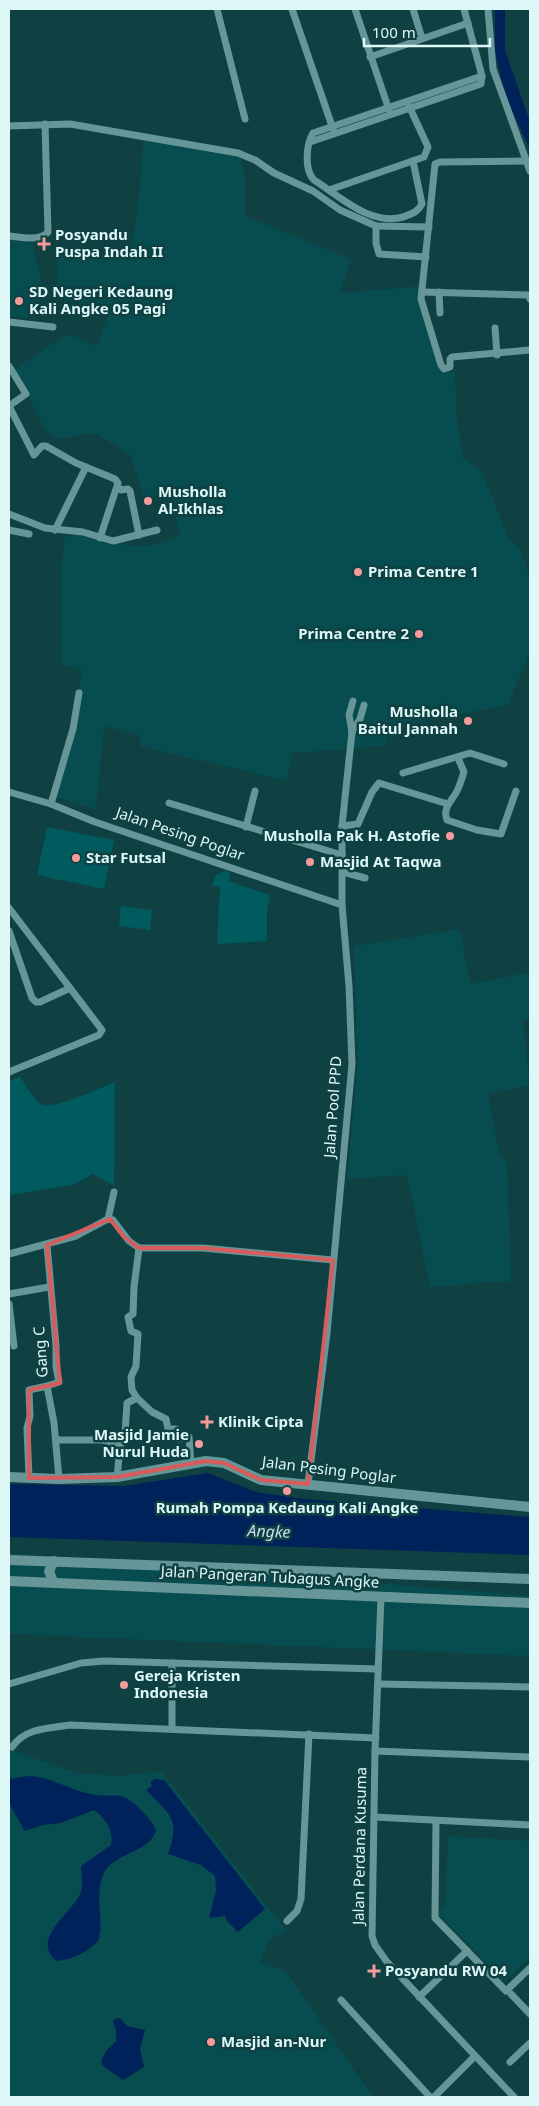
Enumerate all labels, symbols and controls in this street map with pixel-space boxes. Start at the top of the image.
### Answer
scale bar [364,15,490,47]
text: 100 m [372,22,416,42]
place label: Posyandu Puspa Indah II [55,224,163,261]
marker: Posyandu Puspa Indah II [37,237,51,251]
place label: SD Negeri Kedaung Kali Angke 05 Pagi [29,281,173,318]
marker: SD Negeri Kedaung Kali Angke 05 Pagi [13,295,25,307]
place label: Musholla Al-Ikhlas [158,481,226,518]
marker: Musholla Al-Ikhlas [142,495,154,507]
place label: Prima Centre 1 [368,561,479,581]
marker: Prima Centre 1 [352,566,364,578]
place label: Prima Centre 2 [298,623,409,643]
marker: Prima Centre 2 [413,628,425,640]
place label: Musholla Baitul Jannah [358,701,458,738]
marker: Musholla Baitul Jannah [462,715,474,727]
street label: Jalan Pesing Poglar [111,801,247,864]
place label: Musholla Pak H. Astofie [264,825,440,845]
marker: Musholla Pak H. Astofie [444,830,456,842]
place label: Star Futsal [86,847,166,867]
place label: Masjid At Taqwa [320,851,442,871]
marker: Star Futsal [70,852,82,864]
marker: Masjid At Taqwa [304,856,316,868]
street label: Jalan Pool PPD [318,1055,346,1161]
street label: Gang C [28,1325,52,1378]
place label: Klinik Cipta [218,1411,303,1431]
marker: Klinik Cipta [200,1415,214,1429]
place label: Masjid Jamie Nurul Huda [94,1424,189,1461]
marker: Masjid Jamie Nurul Huda [193,1438,205,1450]
street label: Jalan Pesing Poglar [259,1451,397,1487]
marker: Rumah Pompa Kedaung Kali Angke [281,1485,293,1497]
place label: Rumah Pompa Kedaung Kali Angke [156,1497,418,1517]
water label: Angke [246,1519,291,1543]
street label: Jalan Pangeran Tubagus Angke [158,1560,380,1592]
place label: Gereja Kristen Indonesia [134,1665,240,1702]
marker: Gereja Kristen Indonesia [118,1679,130,1691]
street label: Jalan Perdana Kusuma [348,1767,370,1927]
place label: Posyandu RW 04 [385,1960,507,1980]
marker: Posyandu RW 04 [367,1964,381,1978]
place label: Masjid an-Nur [221,2031,326,2051]
marker: Masjid an-Nur [205,2036,217,2048]

